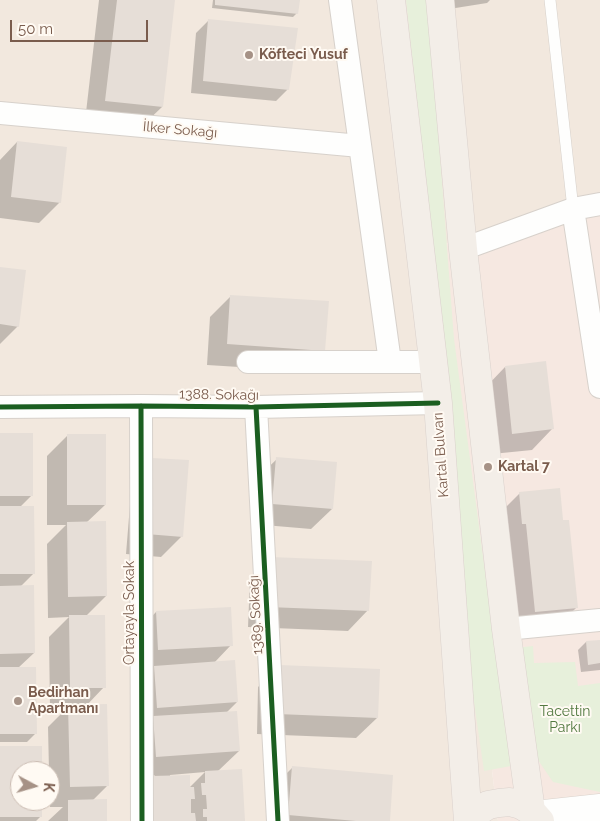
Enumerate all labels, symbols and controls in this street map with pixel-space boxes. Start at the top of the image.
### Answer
scale bar [12,10,150,42]
text: 50 m [18,20,53,38]
place label: Köfteci Yusuf [259,47,348,63]
marker: Köfteci Yusuf [243,49,255,61]
street label: İlker Sokağı [142,118,218,142]
street label: 1388. Sokağı [179,386,259,404]
street label: Kartal Bulvarı [430,412,452,498]
place label: Kartal 7 [498,459,550,475]
marker: Kartal 7 [482,461,494,473]
street label: Ortayayla Sokak [122,561,138,665]
street label: 1389. Sokağı [246,575,266,655]
place label: Bedirhan Apartmanı [28,685,98,718]
marker: Bedirhan Apartmanı [12,695,24,707]
park label: Tacettin Parkı [539,704,591,736]
north arrow [10,761,60,811]
text: K [40,782,57,793]

